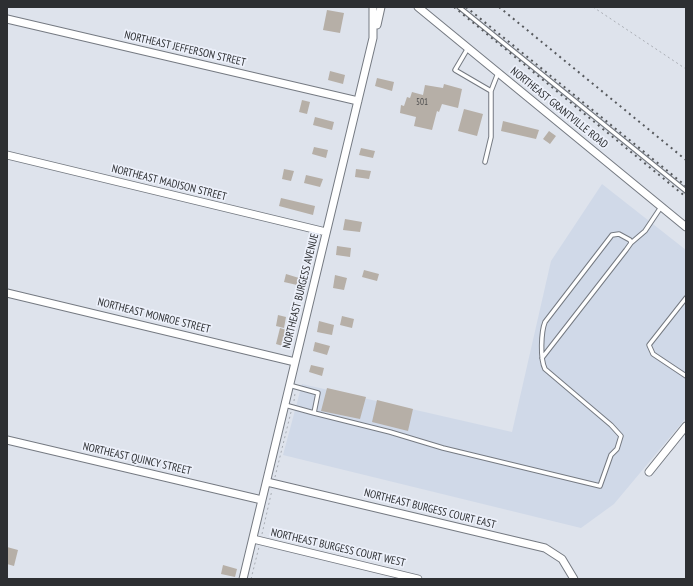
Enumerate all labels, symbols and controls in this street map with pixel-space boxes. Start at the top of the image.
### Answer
street label: NORTHEAST JEFFERSON STREET [123,29,247,69]
street label: NORTHEAST GRANTVILLE ROAD [508,65,610,151]
house number: 501 [416,97,428,107]
street label: NORTHEAST MADISON STREET [110,162,228,204]
street label: NORTHEAST BURGESS AVENUE [280,232,322,350]
street label: NORTHEAST MONROE STREET [96,296,212,336]
street label: NORTHEAST QUINCY STREET [81,440,193,478]
street label: NORTHEAST BURGESS COURT EAST [363,486,497,532]
street label: NORTHEAST BURGESS COURT WEST [270,526,406,570]

